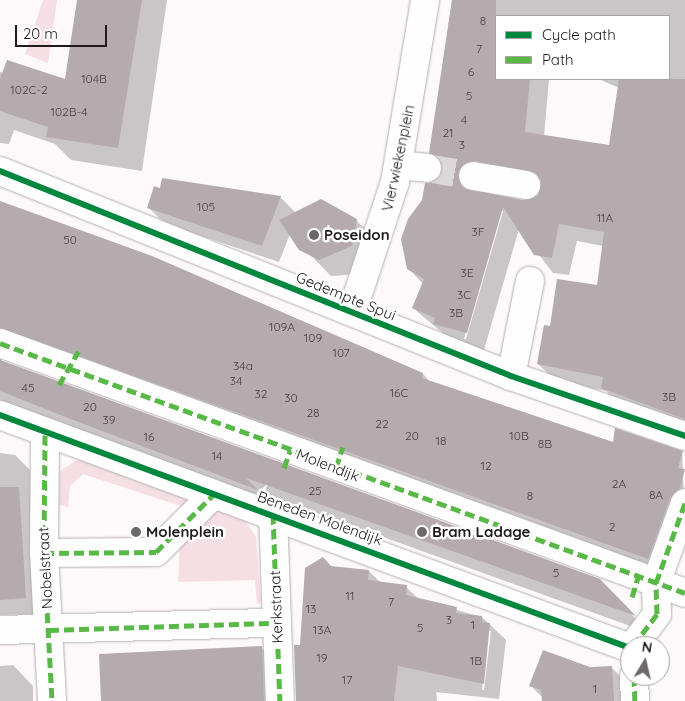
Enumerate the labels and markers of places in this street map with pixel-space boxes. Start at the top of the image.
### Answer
place label: Poseidon [324,226,390,244]
marker: Poseidon [308,229,320,241]
place label: Molenplein [146,523,224,541]
place label: Bram Ladage [432,523,530,541]
marker: Molenplein [130,526,142,538]
marker: Bram Ladage [416,526,428,538]

